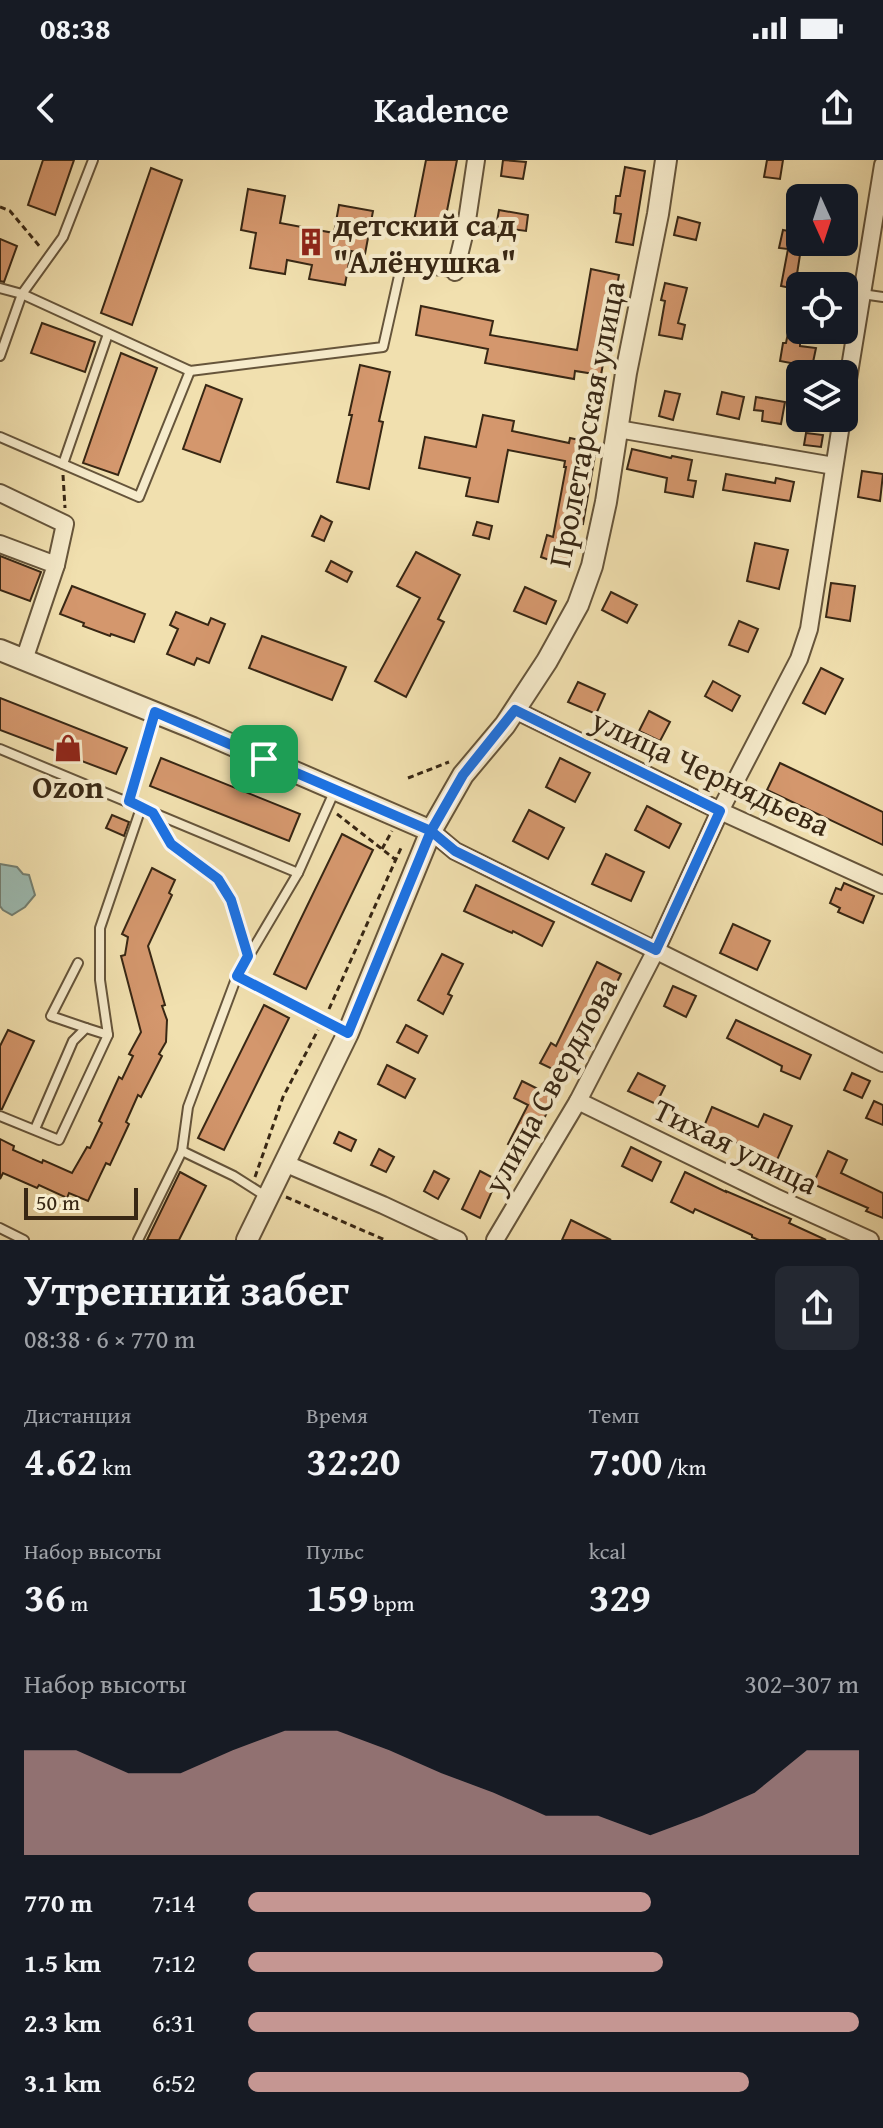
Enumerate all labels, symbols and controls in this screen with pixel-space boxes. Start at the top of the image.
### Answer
text: 08:38 [40,6,111,50]
text: Kadence [374,82,509,135]
icon: back [24,86,68,130]
icon: share [815,86,859,130]
north arrow [786,184,858,256]
map controls [786,184,858,432]
place label: детский сад "Алёнушка" [333,201,517,285]
building icon: детский сад "Алёнушка" [296,227,326,257]
button: locate [786,272,858,344]
street label: Пролетарская улица [535,276,637,571]
button: layers [786,360,858,432]
street label: улица Чернядьева [583,696,839,848]
pin [230,725,298,793]
shop icon: Ozon [53,733,83,763]
icon: arrive [242,737,286,781]
place label: Ozon [32,763,104,810]
street label: улица Свердлова [471,968,629,1203]
street label: Тихая улица [646,1086,827,1206]
scale bar [24,1184,138,1220]
text: 50 m [36,1186,80,1218]
text: Утренний забег [24,1257,349,1321]
button: share [775,1266,859,1350]
text: 08:38 · 6 × 770 m [24,1319,195,1358]
text: Дистанция [24,1399,132,1431]
text: Время [306,1399,368,1431]
text: Темп [589,1399,639,1431]
text: 4.62 [24,1431,97,1490]
text: 32:20 [306,1431,401,1490]
text: 7:00 [589,1431,662,1490]
text: km [97,1451,131,1483]
text: /km [662,1451,707,1483]
text: Набор высоты [24,1535,161,1567]
text: Пульс [306,1535,364,1567]
text: kcal [589,1535,626,1567]
text: 36 [24,1567,65,1626]
text: 159 [306,1567,369,1626]
text: 329 [589,1567,651,1626]
text: m [65,1587,88,1619]
text: bpm [369,1587,415,1619]
text: Набор высоты [24,1664,186,1703]
text: 302–307 m [745,1664,859,1703]
text: 770 m [24,1883,92,1922]
text: 7:14 [152,1883,196,1922]
text: 1.5 km [24,1943,101,1982]
text: 7:12 [152,1943,196,1982]
text: 2.3 km [24,2003,101,2042]
text: 6:31 [152,2003,196,2042]
text: 3.1 km [24,2063,101,2102]
text: 6:52 [152,2063,196,2102]

